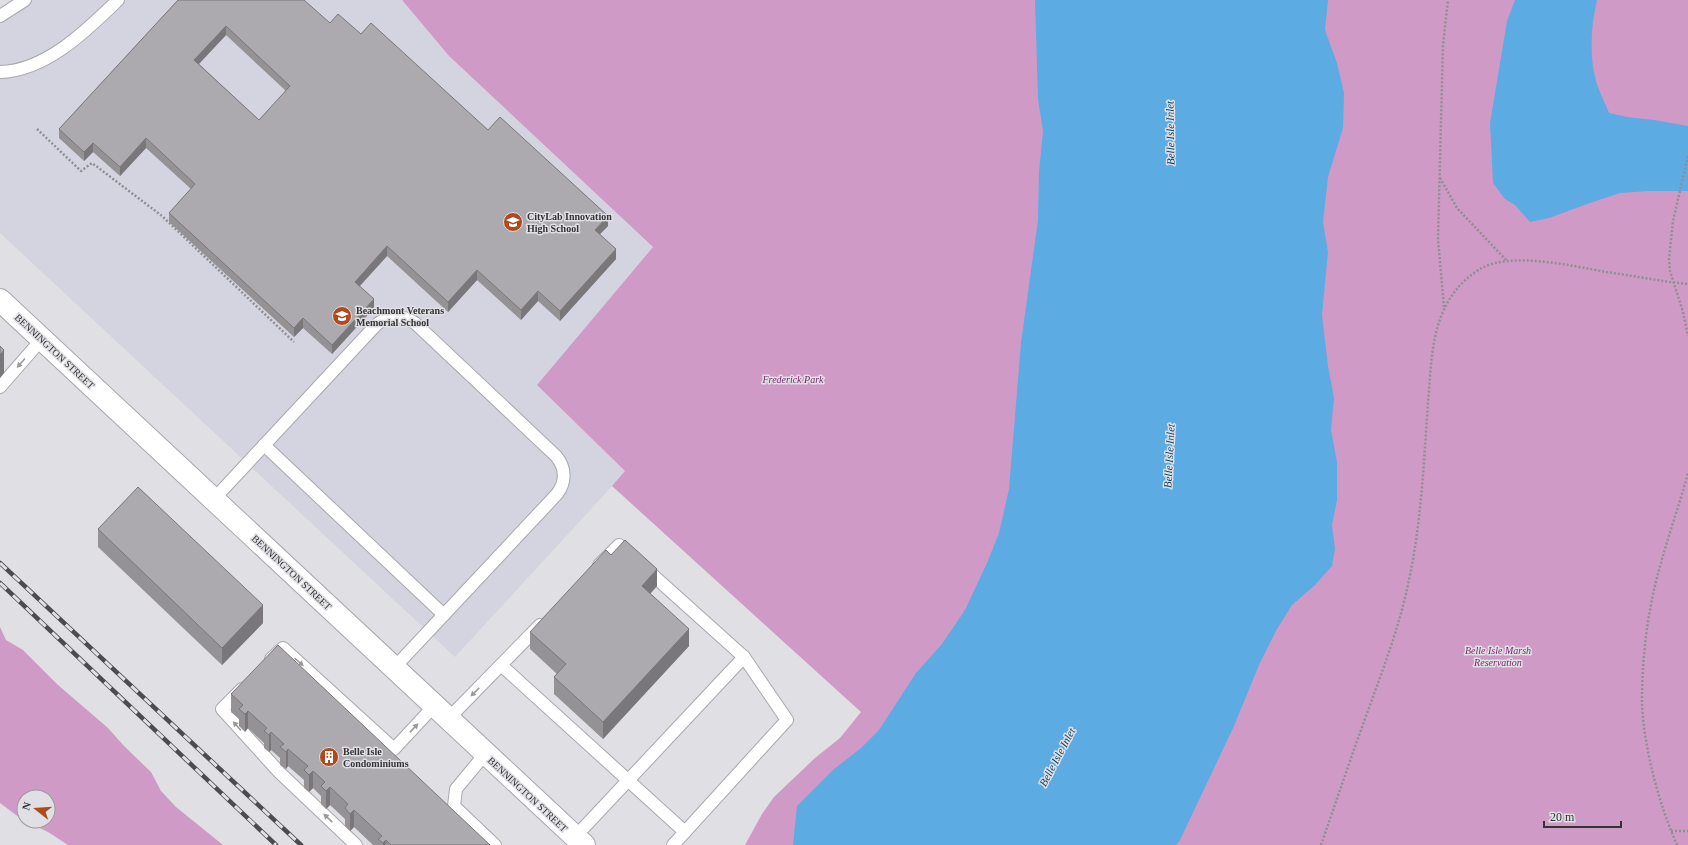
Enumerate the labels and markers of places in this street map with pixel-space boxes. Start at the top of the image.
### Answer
school or university icon: CityLab Innovation High School [502,211,524,233]
place label: CityLab Innovation High School [527,211,612,234]
school or university icon: Beachmont Veterans Memorial School [331,305,353,327]
place label: Beachmont Veterans Memorial School [356,305,444,328]
building icon: Belle Isle Condominiums [318,746,340,768]
place label: Belle Isle Condominiums [343,746,409,769]

